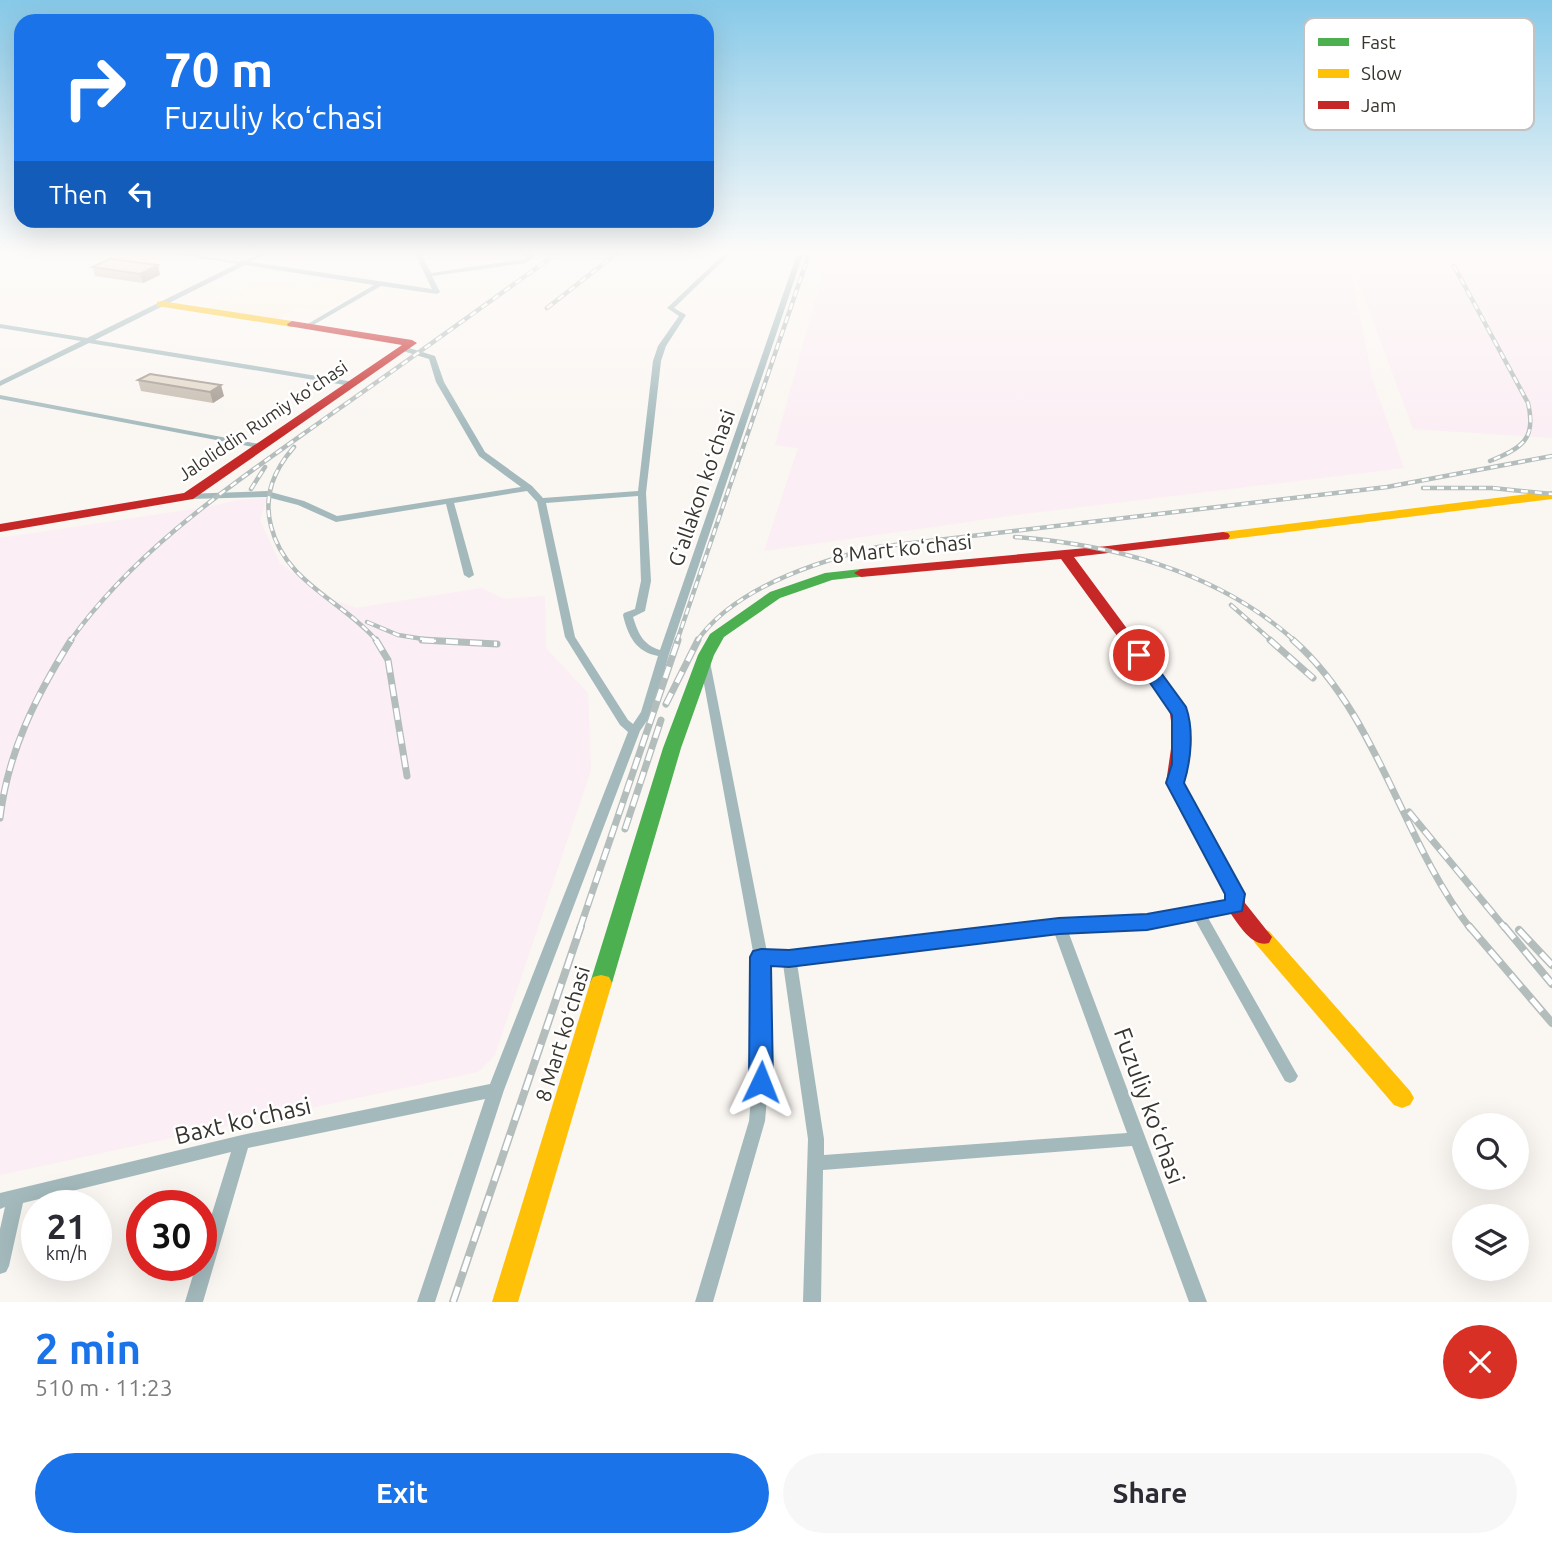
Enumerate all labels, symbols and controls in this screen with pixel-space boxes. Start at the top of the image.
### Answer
legend [1304,18,1534,130]
text: Fast [1361,31,1396,53]
text: 70 m [164,41,273,96]
icon: right [49,42,140,133]
text: Slow [1361,62,1402,84]
text: Jam [1361,94,1397,116]
text: Fuzuliy koʻchasi [164,99,383,135]
icon: left [122,175,160,213]
text: Then [49,180,108,209]
street label: Jaloliddin Rumiy koʻchasi [174,356,351,484]
street label: Gʻallakon koʻchasi [663,406,739,569]
street label: 8 Mart koʻchasi [831,529,973,567]
pin [1109,625,1169,685]
icon: arrive [1120,636,1158,674]
street label: 8 Mart koʻchasi [530,963,594,1104]
street label: Fuzuliy koʻchasi [1109,1024,1190,1188]
position arrow [724,1045,798,1119]
street label: Baxt koʻchasi [172,1092,314,1149]
map controls [1452,1113,1529,1281]
button: search [1452,1113,1529,1190]
speed limit sign: 30 [126,1190,217,1281]
button: layers [1452,1204,1529,1281]
text: 21 [47,1206,86,1246]
text: km/h [46,1243,87,1263]
text: 2 min [35,1325,141,1372]
button: close [1443,1325,1517,1399]
text: 510 m · 11:23 [35,1375,173,1400]
button: Exit [35,1453,769,1533]
button: Share [783,1453,1517,1533]

